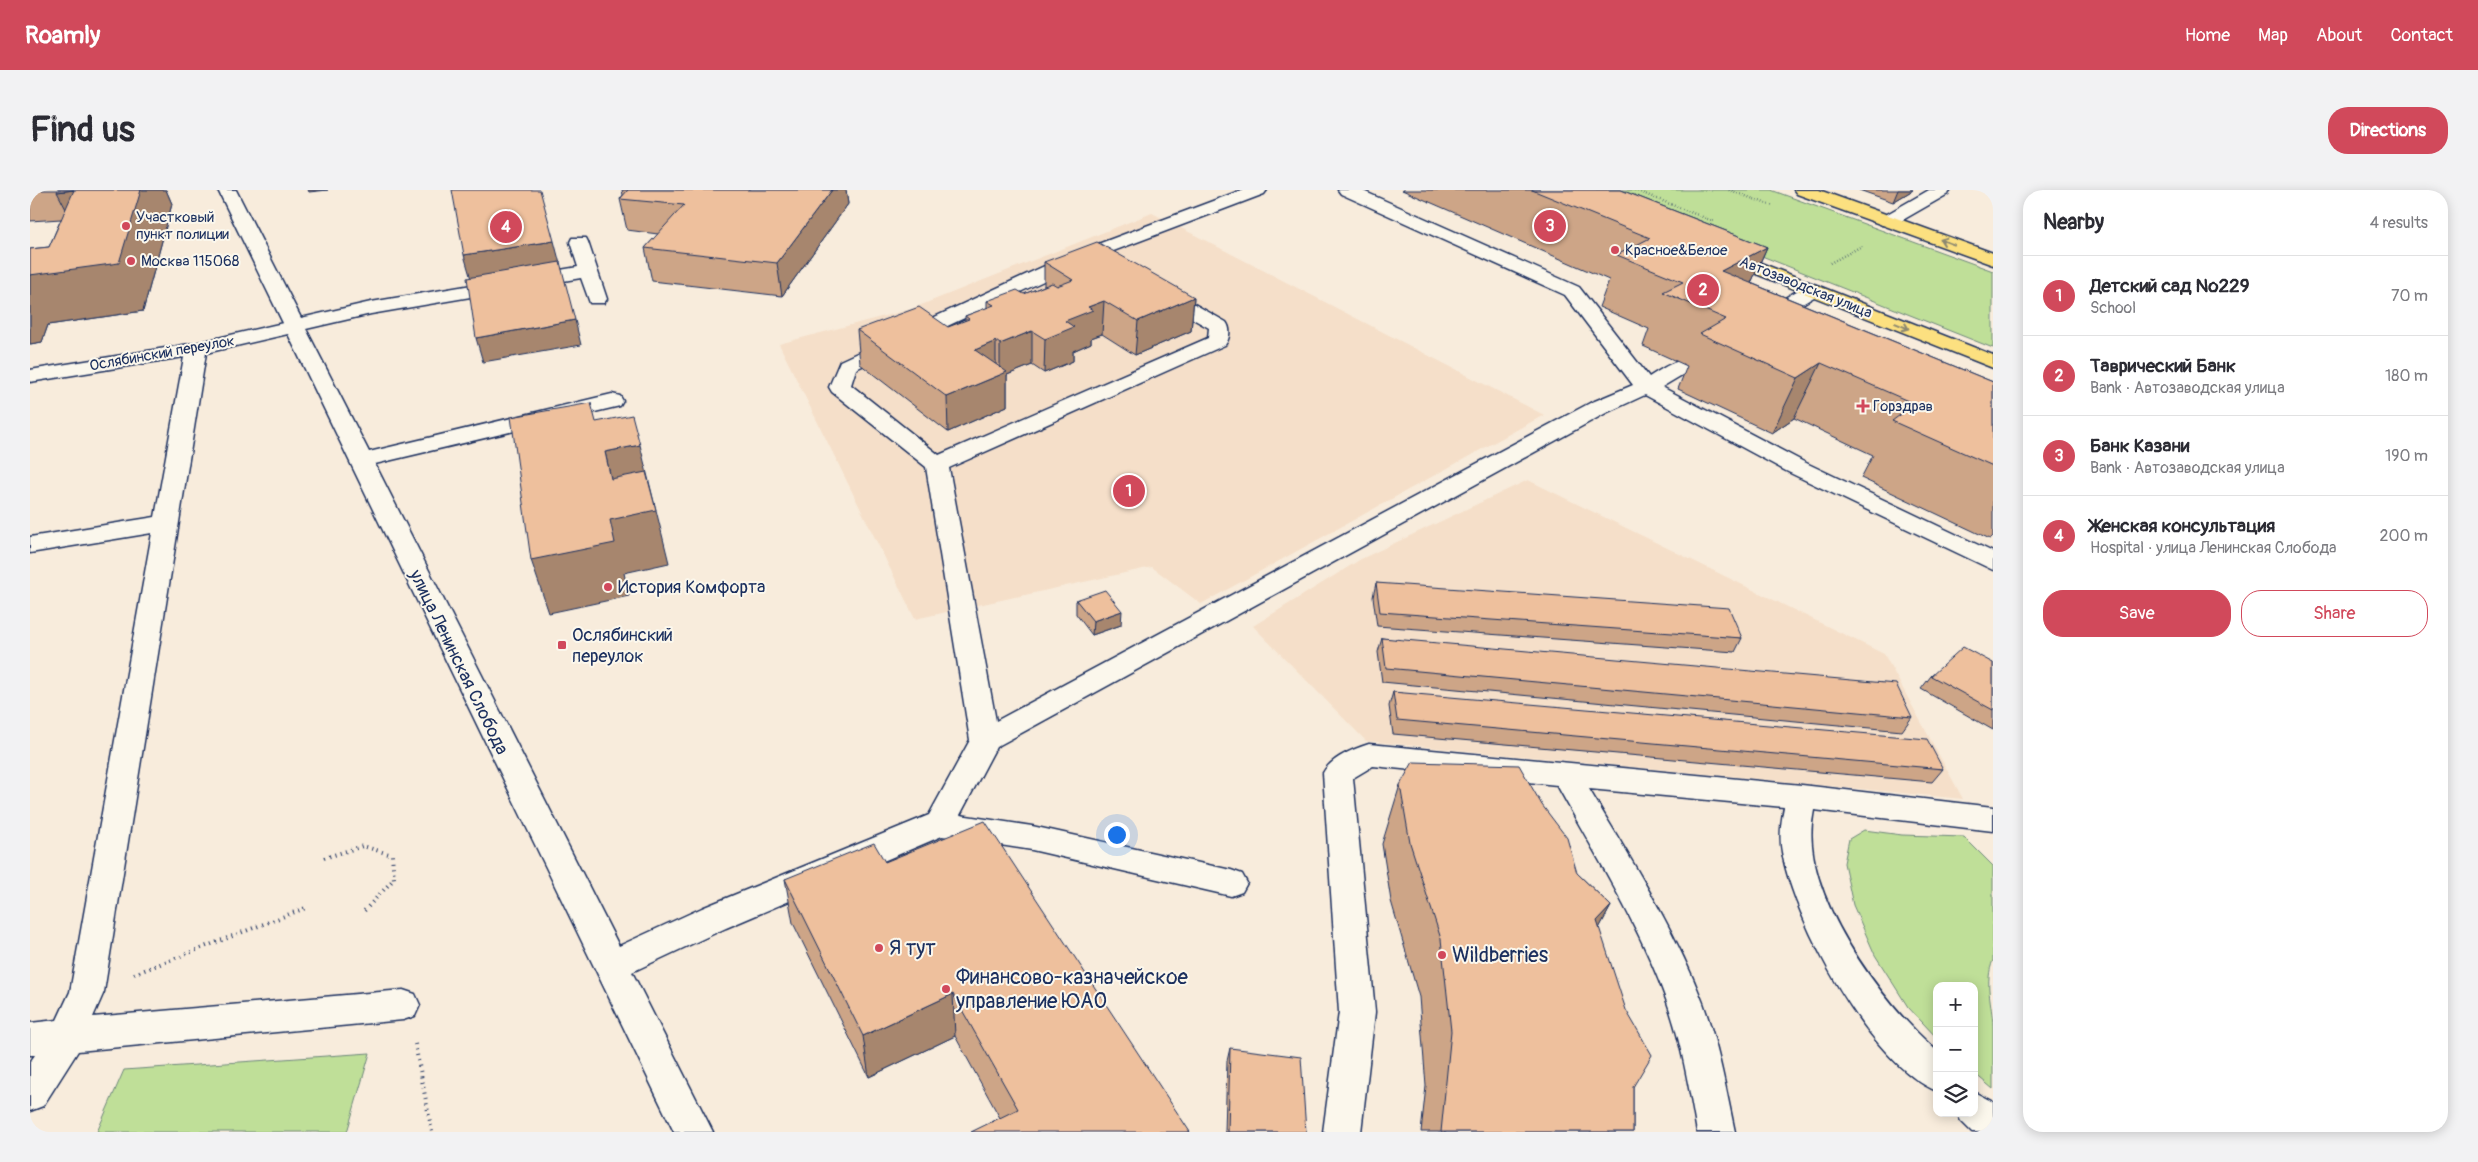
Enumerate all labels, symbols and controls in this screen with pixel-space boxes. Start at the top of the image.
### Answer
text: Roamly [25,21,100,50]
text: Home [2185,24,2230,47]
text: Map [2258,24,2288,47]
text: About [2316,24,2362,47]
text: Contact [2390,24,2453,47]
button: Directions [2328,107,2448,154]
text: Find us [30,108,135,152]
pin: 3 [1534,207,1566,245]
place label: Участковый пункт полиции [136,208,229,244]
pin: 4 [490,208,522,246]
text: Nearby [2043,209,2104,236]
text: 4 results [2370,213,2428,233]
marker: Участковый пункт полиции [120,220,132,232]
one-way arrow [1940,237,1955,246]
place label: Красное&Белое [1625,241,1728,260]
marker: Красное&Белое [1609,244,1621,256]
place label: Москва 115068 [141,252,240,271]
street label: Автозаводская улица [1737,252,1875,323]
marker: Москва 115068 [125,255,137,267]
pin: 2 [1687,271,1719,309]
text: Детский сад №229 [2090,274,2250,298]
text: 1 [2056,286,2062,306]
text: 70 m [2391,286,2428,306]
text: School [2090,298,2136,318]
one-way arrow [1894,321,1909,331]
street label: Ослябинский переулок [88,331,236,376]
text: Таврический Банк [2090,354,2236,378]
text: 2 [2055,366,2063,386]
text: 180 m [2385,366,2428,386]
text: Bank · Автозаводская улица [2090,378,2285,398]
place label: Горздрав [1873,397,1933,416]
marker: Горздрав [1857,400,1869,412]
text: Банк Казани [2090,434,2189,458]
text: 3 [2055,446,2063,466]
text: 190 m [2385,446,2428,466]
text: Bank · Автозаводская улица [2090,458,2285,478]
pin: 1 [1113,472,1145,510]
text: Женская консультация [2090,514,2275,538]
text: 4 [2054,526,2064,546]
text: 200 m [2380,526,2428,546]
text: Hospital · улица Ленинская Слобода [2090,538,2336,558]
street label: улица Ленинская Слобода [403,565,513,758]
place label: История Комфорта [618,576,765,599]
marker: История Комфорта [602,581,614,593]
button: Save [2043,590,2231,637]
button: Share [2241,590,2428,637]
place label: Ослябинский переулок [572,624,673,668]
marker: Ослябинский переулок [556,639,568,651]
your location [1104,822,1130,848]
place label: Я тут [889,935,936,962]
marker: Я тут [873,942,885,954]
place label: Wildberries [1452,942,1549,969]
marker: Wildberries [1436,949,1448,961]
place label: Финансово-казначейское управление ЮАО [955,964,1188,1015]
map controls [1933,982,1978,1117]
button: + [1933,982,1978,1027]
marker: Финансово-казначейское управление ЮАО [940,983,952,995]
button: − [1933,1027,1978,1072]
button: layers [1933,1072,1978,1117]

